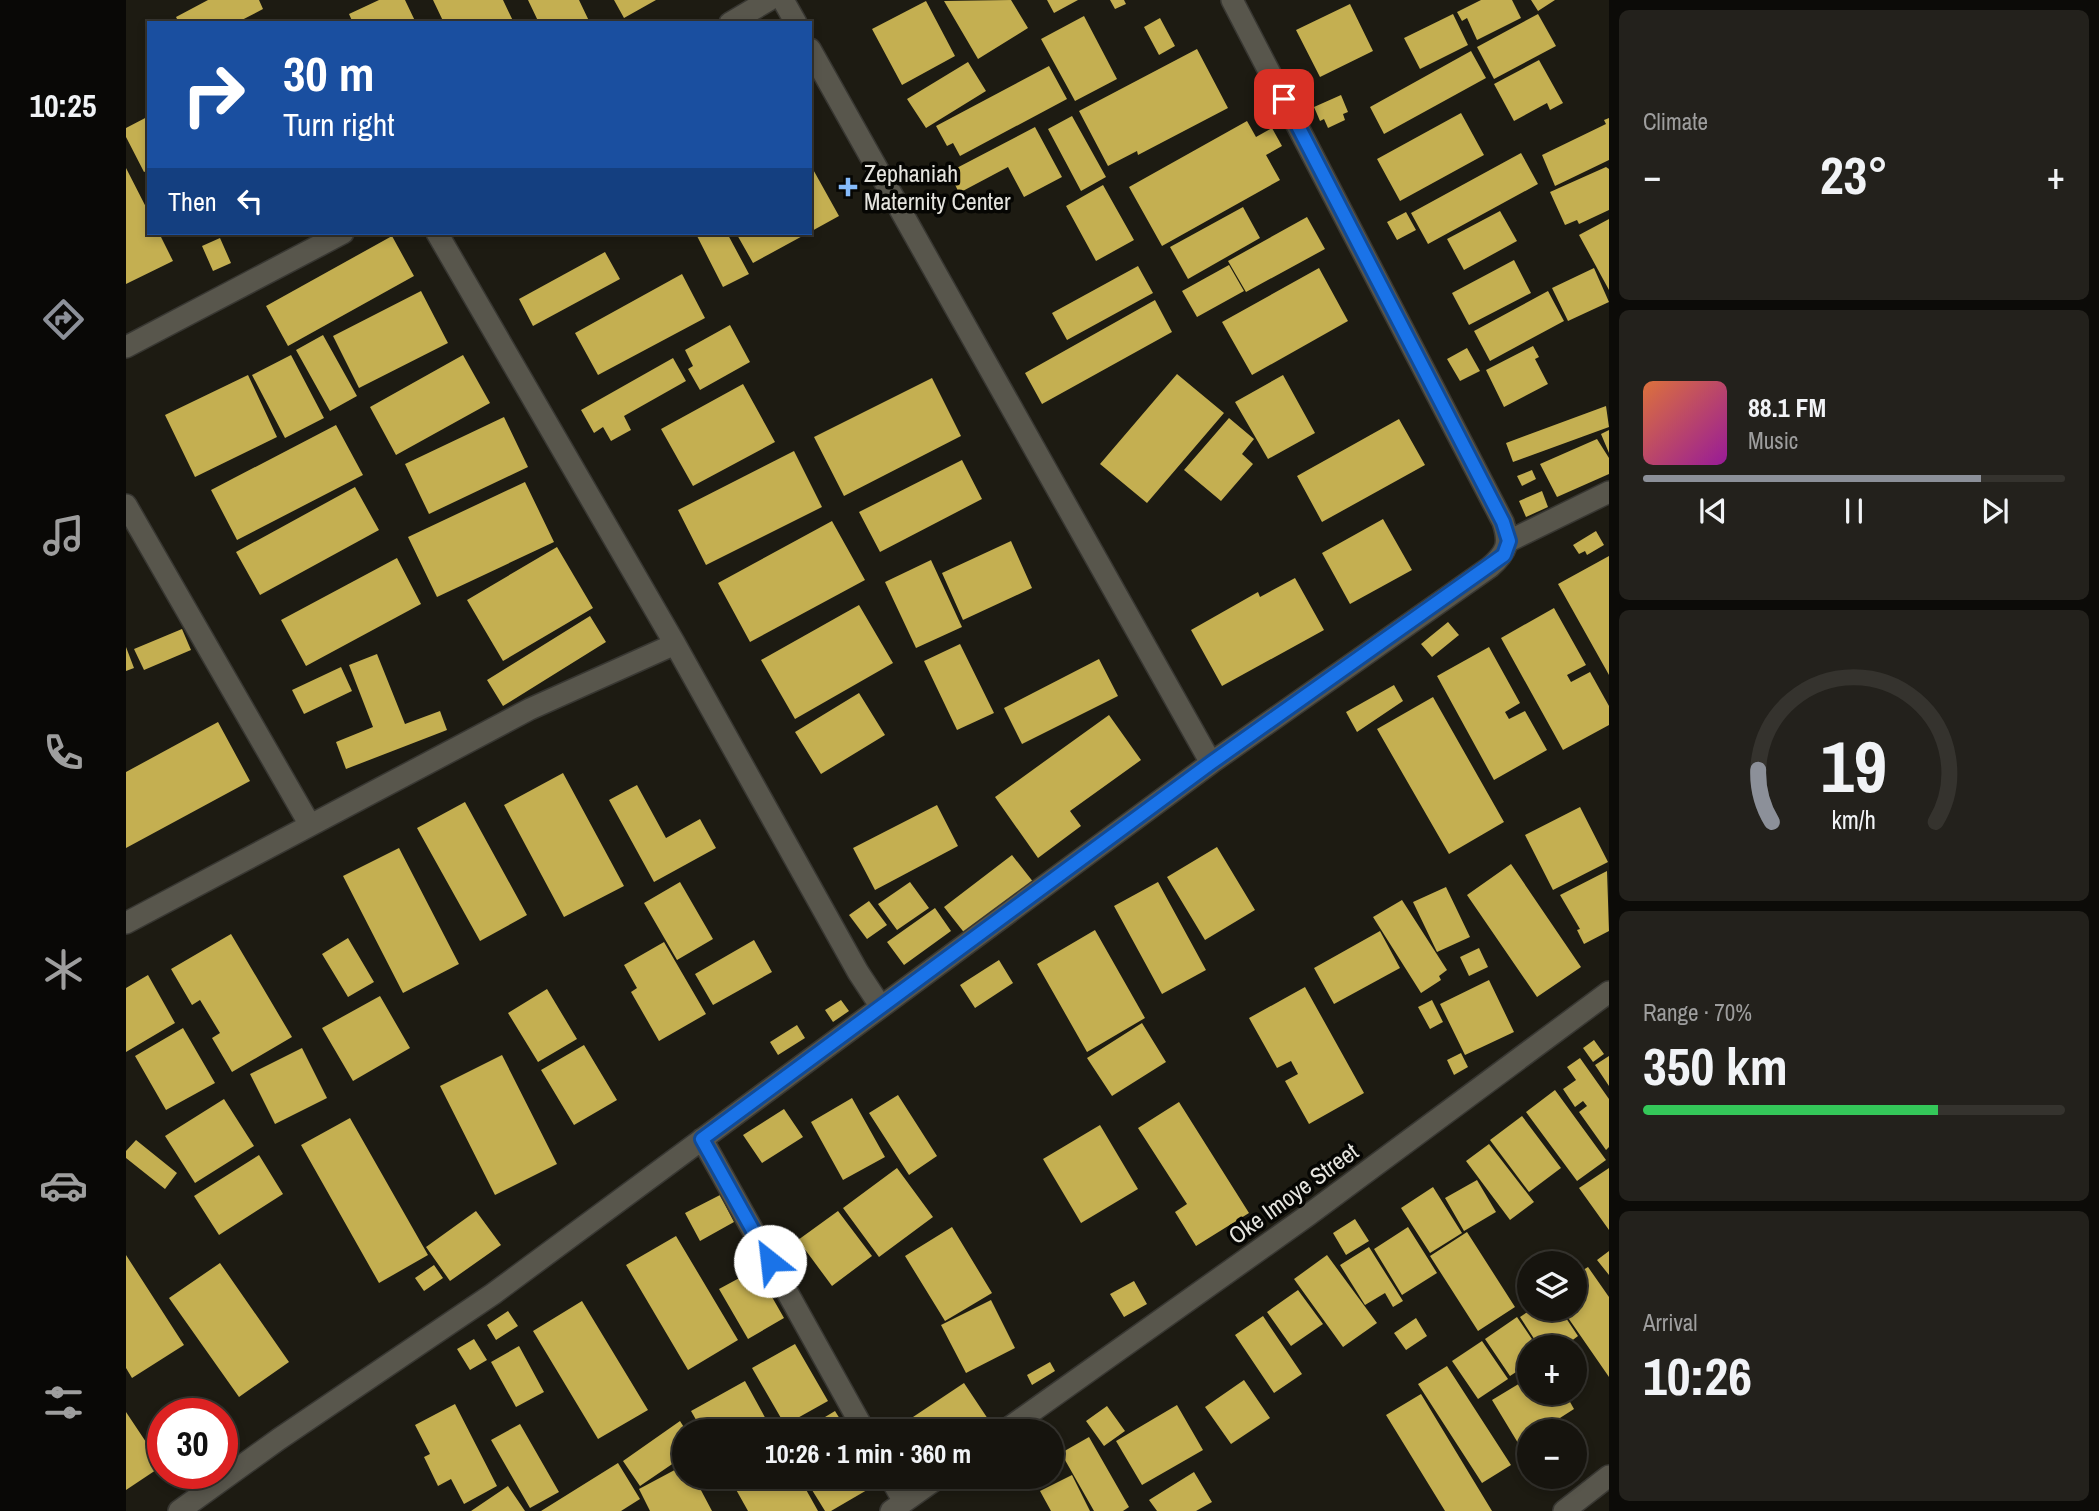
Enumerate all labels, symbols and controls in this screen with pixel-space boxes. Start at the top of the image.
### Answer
text: 30 m [283,40,375,106]
icon: right [168,49,259,140]
pin [1254,69,1314,129]
icon: arrive [1265,80,1303,118]
text: 10:25 [29,84,97,127]
text: Turn right [283,103,395,146]
text: Climate [1643,106,1708,137]
text: 23° [1820,140,1888,210]
text: − [1643,150,1661,201]
text: + [2047,150,2065,201]
place label: Zephaniah Maternity Center [864,157,1011,217]
marker: Zephaniah Maternity Center [838,177,858,197]
icon: left [231,182,269,220]
text: Then [168,184,217,219]
icon: directions [39,295,88,344]
text: 88.1 FM [1748,390,1826,425]
text: Music [1748,425,1798,456]
icon: previous [1694,492,1732,530]
icon: pause [1835,492,1873,530]
icon: next [1976,492,2014,530]
icon: music [39,511,88,560]
text: 19 [1821,717,1887,815]
icon: phone [39,728,88,777]
text: km/h [1832,802,1876,836]
icon: climate [39,945,88,994]
text: Range · 70% [1643,997,1752,1028]
text: 350 km [1643,1031,1788,1101]
street label: Oke Imoye Street [1222,1135,1365,1251]
icon: car [39,1161,88,1210]
position arrow [733,1224,807,1298]
map controls [1517,1251,1587,1489]
button: layers [1517,1251,1587,1321]
text: Arrival [1643,1307,1698,1338]
button: + [1517,1335,1587,1405]
text: 10:26 [1643,1341,1752,1411]
icon: filters [39,1378,88,1427]
speed limit sign: 30 [147,1398,238,1489]
button: − [1517,1419,1587,1489]
text: 10:26 · 1 min · 360 m [765,1436,971,1471]

